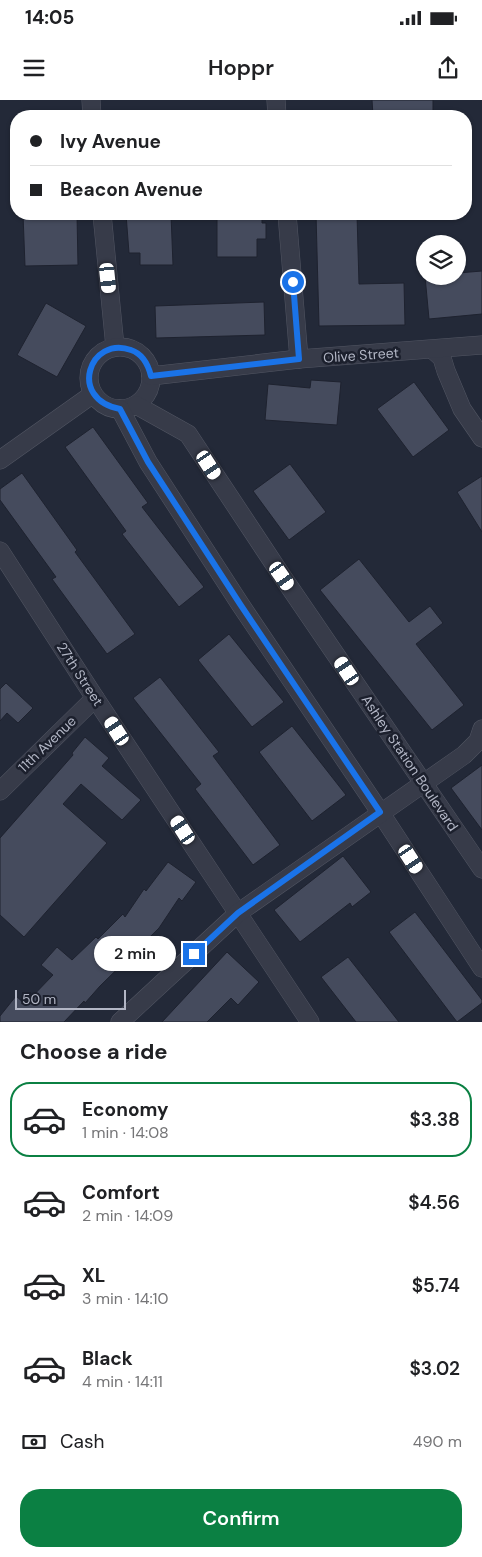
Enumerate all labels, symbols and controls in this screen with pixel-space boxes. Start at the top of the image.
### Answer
text: 14:05 [25,5,74,30]
text: Hoppr [208,53,274,82]
icon: menu [20,54,48,82]
icon: share [434,54,462,82]
text: Ivy Avenue [60,129,161,154]
text: Beacon Avenue [60,177,203,202]
map controls [416,235,466,285]
button: layers [416,235,466,285]
car [98,262,117,294]
route start [282,271,304,293]
street label: Olive Street [323,343,399,367]
car [194,448,223,482]
car [267,559,296,593]
street label: 27th Street [53,639,107,709]
car [332,654,361,688]
street label: Ashley Station Boulevard [358,691,462,835]
street label: 11th Avenue [14,712,80,776]
car [102,714,131,748]
car [168,813,197,847]
car [396,842,425,876]
callout: 2 min [94,936,176,972]
text: 2 min [114,943,156,964]
route end [183,943,205,965]
scale bar [15,987,126,1010]
text: 50 m [22,990,56,1008]
text: Choose a ride [20,1037,168,1066]
icon: car [22,1097,67,1142]
text: Economy [82,1097,169,1122]
text: $3.38 [410,1107,460,1132]
text: 1 min · 14:08 [82,1122,169,1143]
icon: car [22,1180,67,1225]
text: Comfort [82,1180,160,1205]
text: $4.56 [408,1190,460,1215]
text: 2 min · 14:09 [82,1205,173,1226]
icon: car [22,1263,67,1308]
text: XL [82,1263,105,1288]
text: $5.74 [412,1273,460,1298]
text: 3 min · 14:10 [82,1288,169,1309]
icon: car [22,1346,67,1391]
text: Black [82,1346,133,1371]
text: $3.02 [409,1356,460,1381]
text: 4 min · 14:11 [82,1371,163,1392]
icon: cash [20,1428,48,1456]
text: Cash [60,1429,104,1454]
text: 490 m [413,1431,462,1452]
button: Confirm [20,1489,462,1547]

